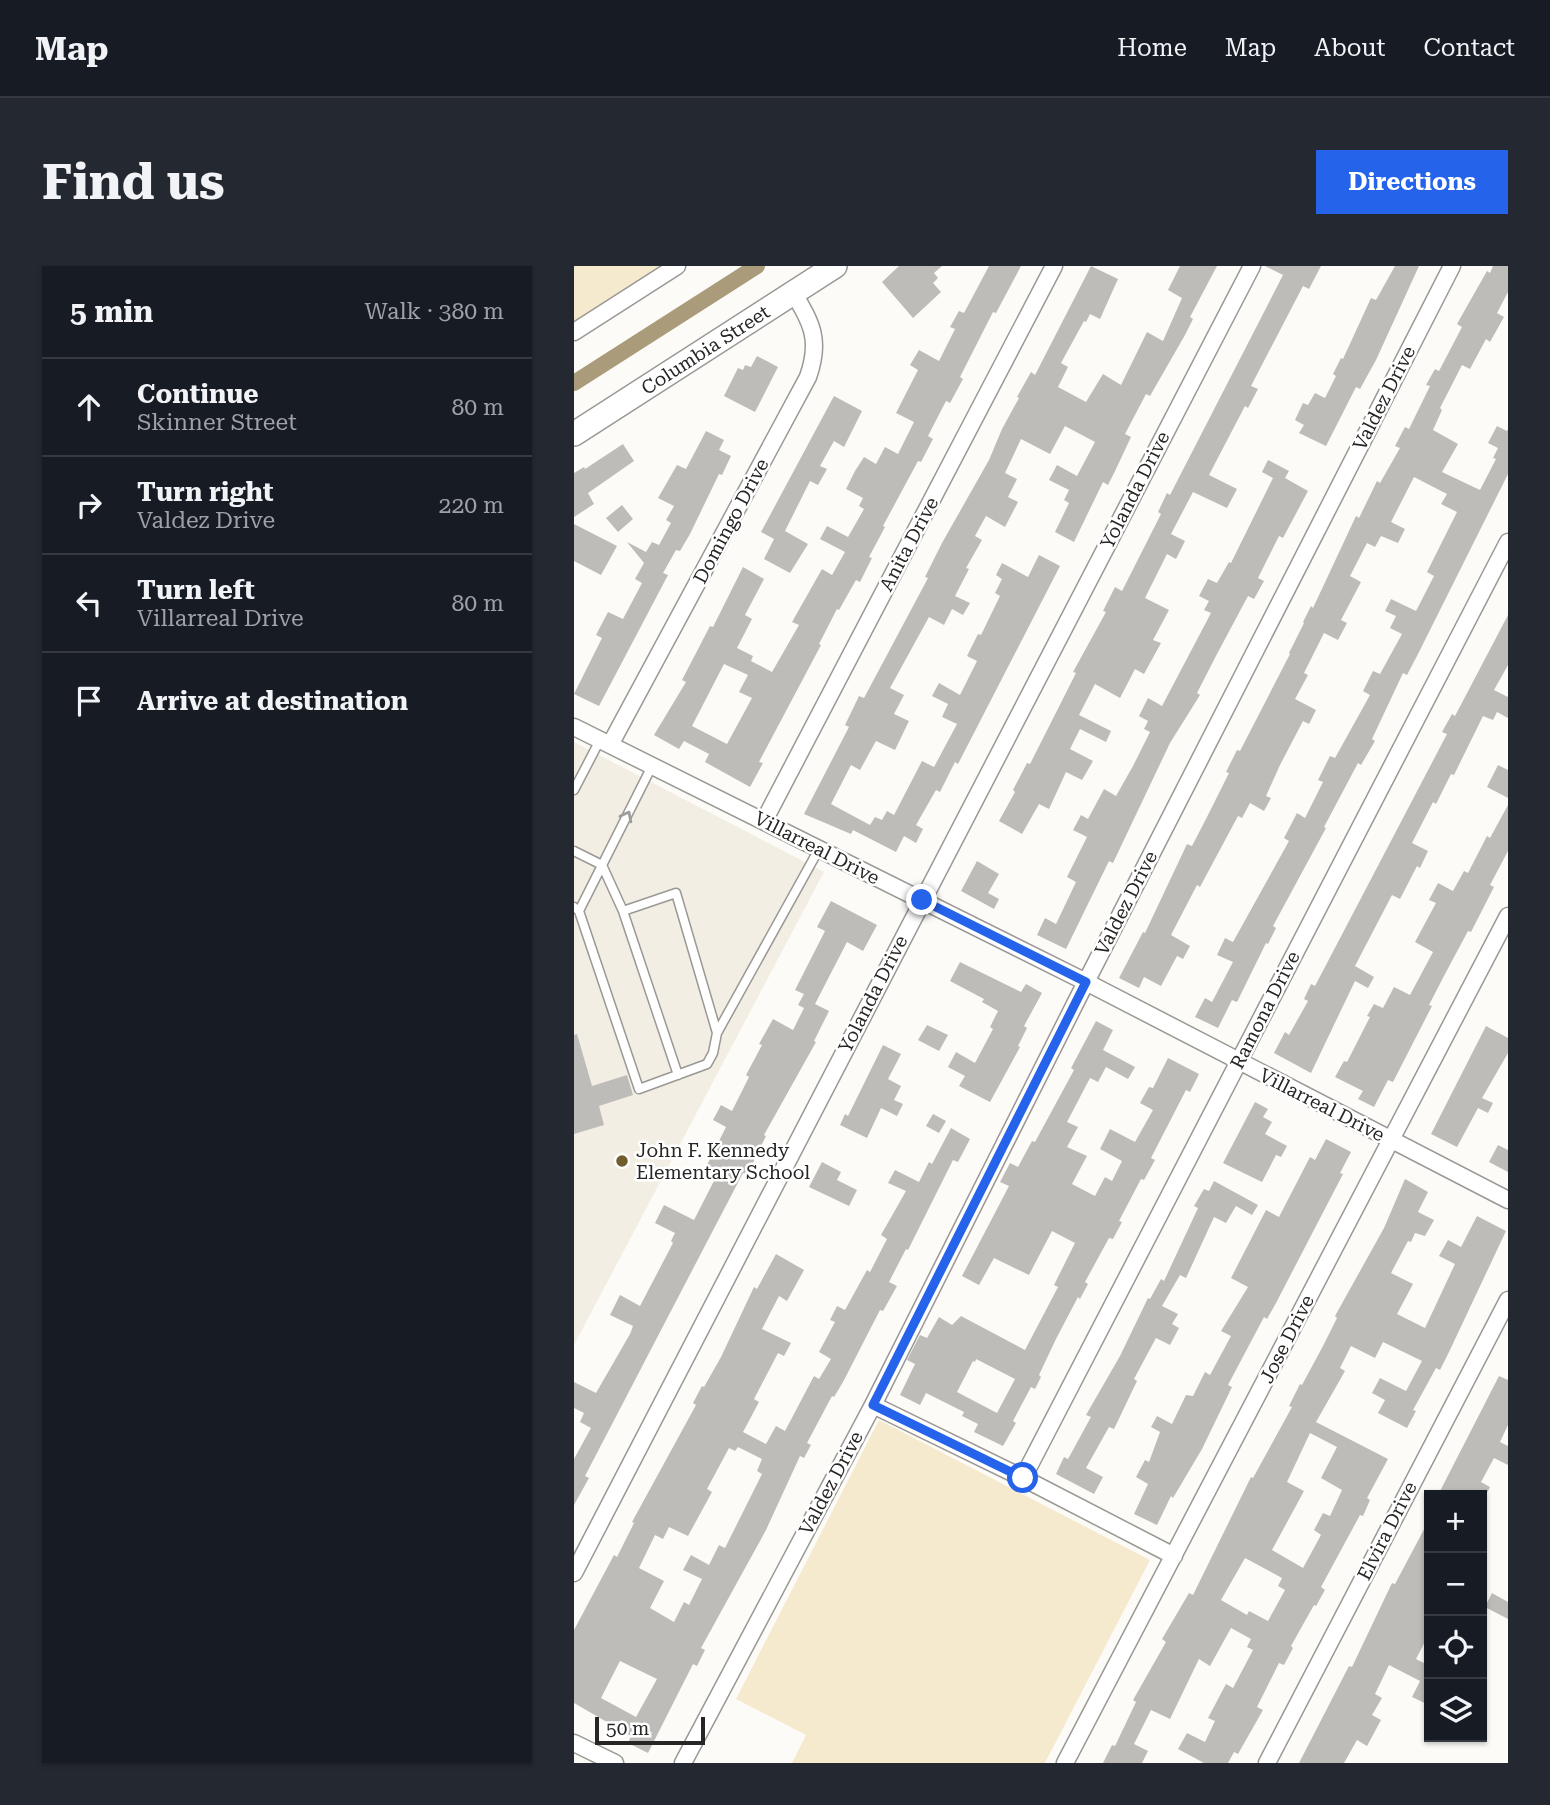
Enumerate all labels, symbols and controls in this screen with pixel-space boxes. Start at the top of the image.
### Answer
text: Map [35,29,109,68]
text: Home [1117,34,1187,62]
text: Map [1225,34,1276,62]
text: About [1314,34,1385,62]
text: Contact [1423,34,1515,62]
button: Directions [1316,150,1508,214]
text: Find us [42,154,225,211]
text: 5 min [70,294,153,329]
text: Walk · 380 m [365,298,504,325]
street label: Columbia Street [637,300,774,399]
street label: Valdez Drive [1348,342,1420,454]
text: Continue [137,379,259,409]
icon: ahead [70,388,108,426]
text: 80 m [451,394,504,421]
text: Skinner Street [137,409,297,436]
street label: Yolanda Drive [1096,428,1174,552]
street label: Domingo Drive [688,454,774,588]
text: Turn right [137,477,273,507]
icon: right [70,486,108,524]
text: 220 m [439,492,504,519]
street label: Anita Drive [875,493,943,595]
text: Valdez Drive [137,507,275,534]
text: Turn left [137,575,255,605]
icon: left [70,584,108,622]
text: 80 m [451,590,504,617]
text: Villarreal Drive [137,605,304,632]
icon: arrive [70,682,108,720]
text: Arrive at destination [137,686,408,716]
street label: Villarreal Drive [750,806,884,890]
one-way arrow [618,810,632,823]
street label: Valdez Drive [1090,847,1162,959]
route end [906,884,937,915]
street label: Yolanda Drive [834,932,912,1056]
street label: Ramona Drive [1225,947,1305,1073]
street label: Villarreal Drive [1255,1063,1389,1147]
place label: John F. Kennedy Elementary School [636,1139,810,1184]
marker: John F. Kennedy Elementary School [614,1153,630,1169]
street label: Jose Drive [1255,1291,1319,1387]
street label: Valdez Drive [794,1427,868,1539]
route start [1007,1462,1038,1493]
street label: Elvira Drive [1352,1478,1422,1584]
map controls [1424,1490,1487,1742]
button: + [1424,1490,1487,1553]
button: − [1424,1553,1487,1616]
button: locate [1424,1616,1487,1679]
button: layers [1424,1679,1487,1742]
scale bar [595,1714,705,1746]
text: 50 m [606,1717,649,1740]

